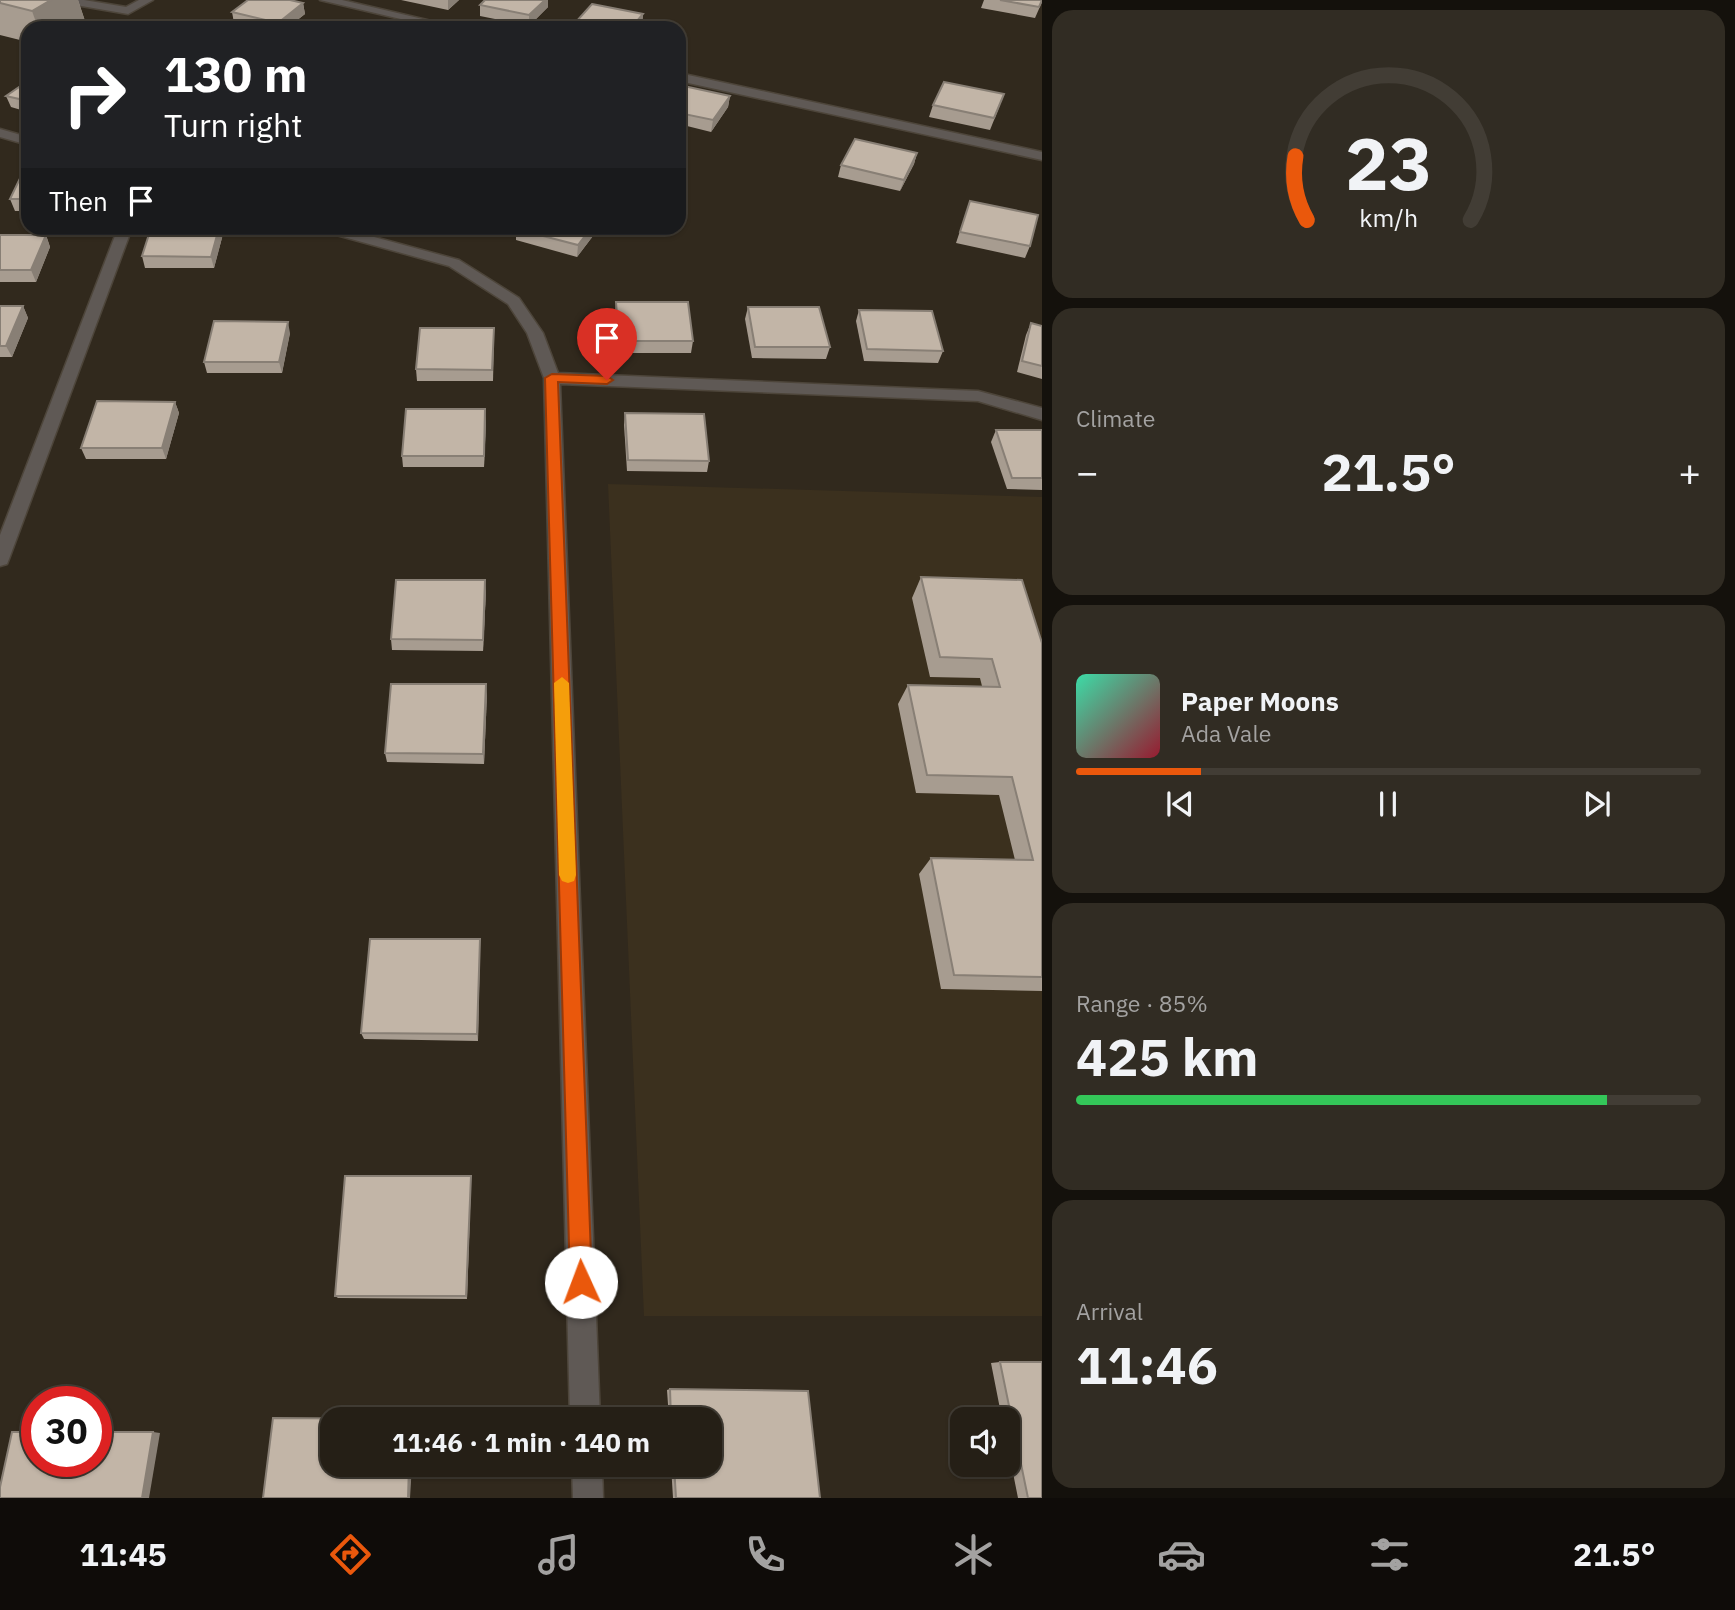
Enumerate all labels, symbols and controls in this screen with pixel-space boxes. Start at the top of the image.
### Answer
text: 130 m [164,42,308,105]
icon: right [49,49,140,140]
text: Turn right [164,104,302,146]
text: 23 [1345,115,1432,210]
icon: arrive [122,182,160,220]
text: Then [49,184,108,218]
text: km/h [1359,201,1418,234]
pin [577,308,637,380]
icon: arrive [588,319,626,357]
text: Climate [1076,403,1155,433]
text: 21.5° [1321,438,1456,505]
text: − [1076,447,1099,496]
text: + [1678,447,1701,496]
text: Paper Moons [1181,684,1339,718]
text: Ada Vale [1181,718,1271,748]
icon: previous [1161,785,1199,823]
icon: pause [1369,785,1407,823]
icon: next [1578,785,1616,823]
text: Range · 85% [1076,988,1208,1018]
text: 425 km [1076,1023,1258,1090]
position arrow [544,1245,618,1319]
text: Arrival [1076,1296,1143,1326]
text: 11:46 [1076,1331,1218,1398]
speed limit sign: 30 [21,1386,112,1477]
map controls [950,1407,1020,1477]
button: sound [950,1407,1020,1477]
text: 11:46 · 1 min · 140 m [392,1425,650,1459]
icon: directions [326,1530,375,1579]
icon: music [534,1530,583,1579]
icon: phone [741,1530,790,1579]
icon: climate [949,1530,998,1579]
icon: car [1157,1530,1206,1579]
icon: filters [1365,1530,1414,1579]
text: 11:45 [79,1533,167,1575]
text: 21.5° [1573,1533,1656,1575]

